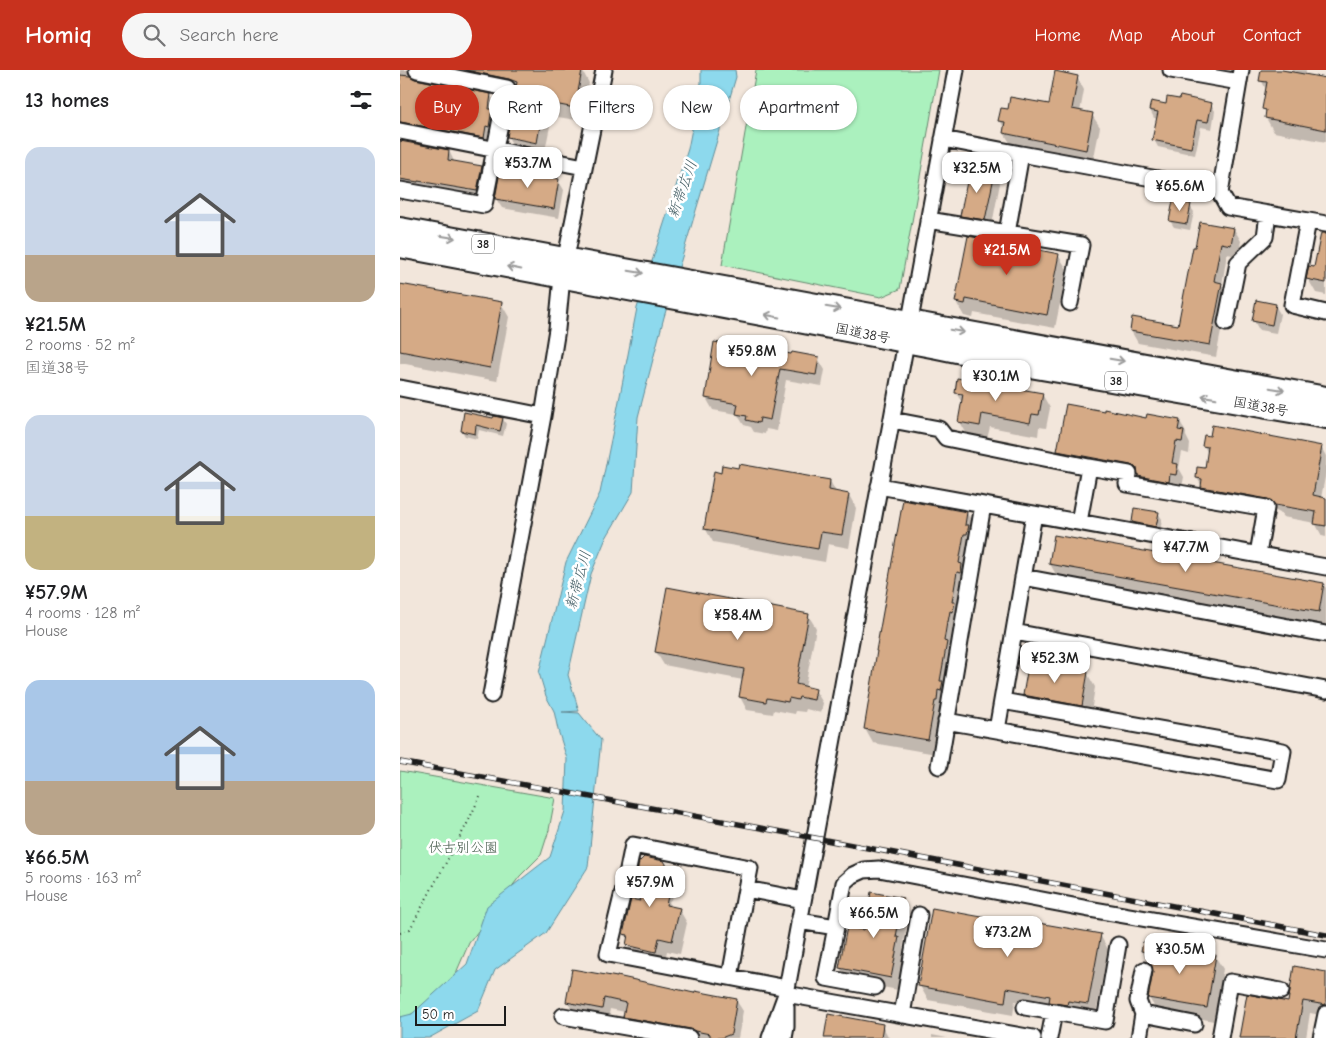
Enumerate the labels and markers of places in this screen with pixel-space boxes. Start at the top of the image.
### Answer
pin: ¥53.7M [487,146,569,189]
pin: ¥32.5M [936,152,1018,194]
pin: ¥65.6M [1139,170,1221,212]
pin: ¥21.5M [966,234,1048,276]
pin: ¥59.8M [711,334,793,377]
pin: ¥30.1M [955,360,1037,402]
pin: ¥47.7M [1145,530,1227,573]
pin: ¥58.4M [697,598,779,641]
pin: ¥52.3M [1014,642,1096,684]
pin: ¥57.9M [609,866,691,908]
pin: ¥66.5M [833,896,915,939]
pin: ¥73.2M [967,916,1049,958]
pin: ¥30.5M [1139,932,1221,975]

